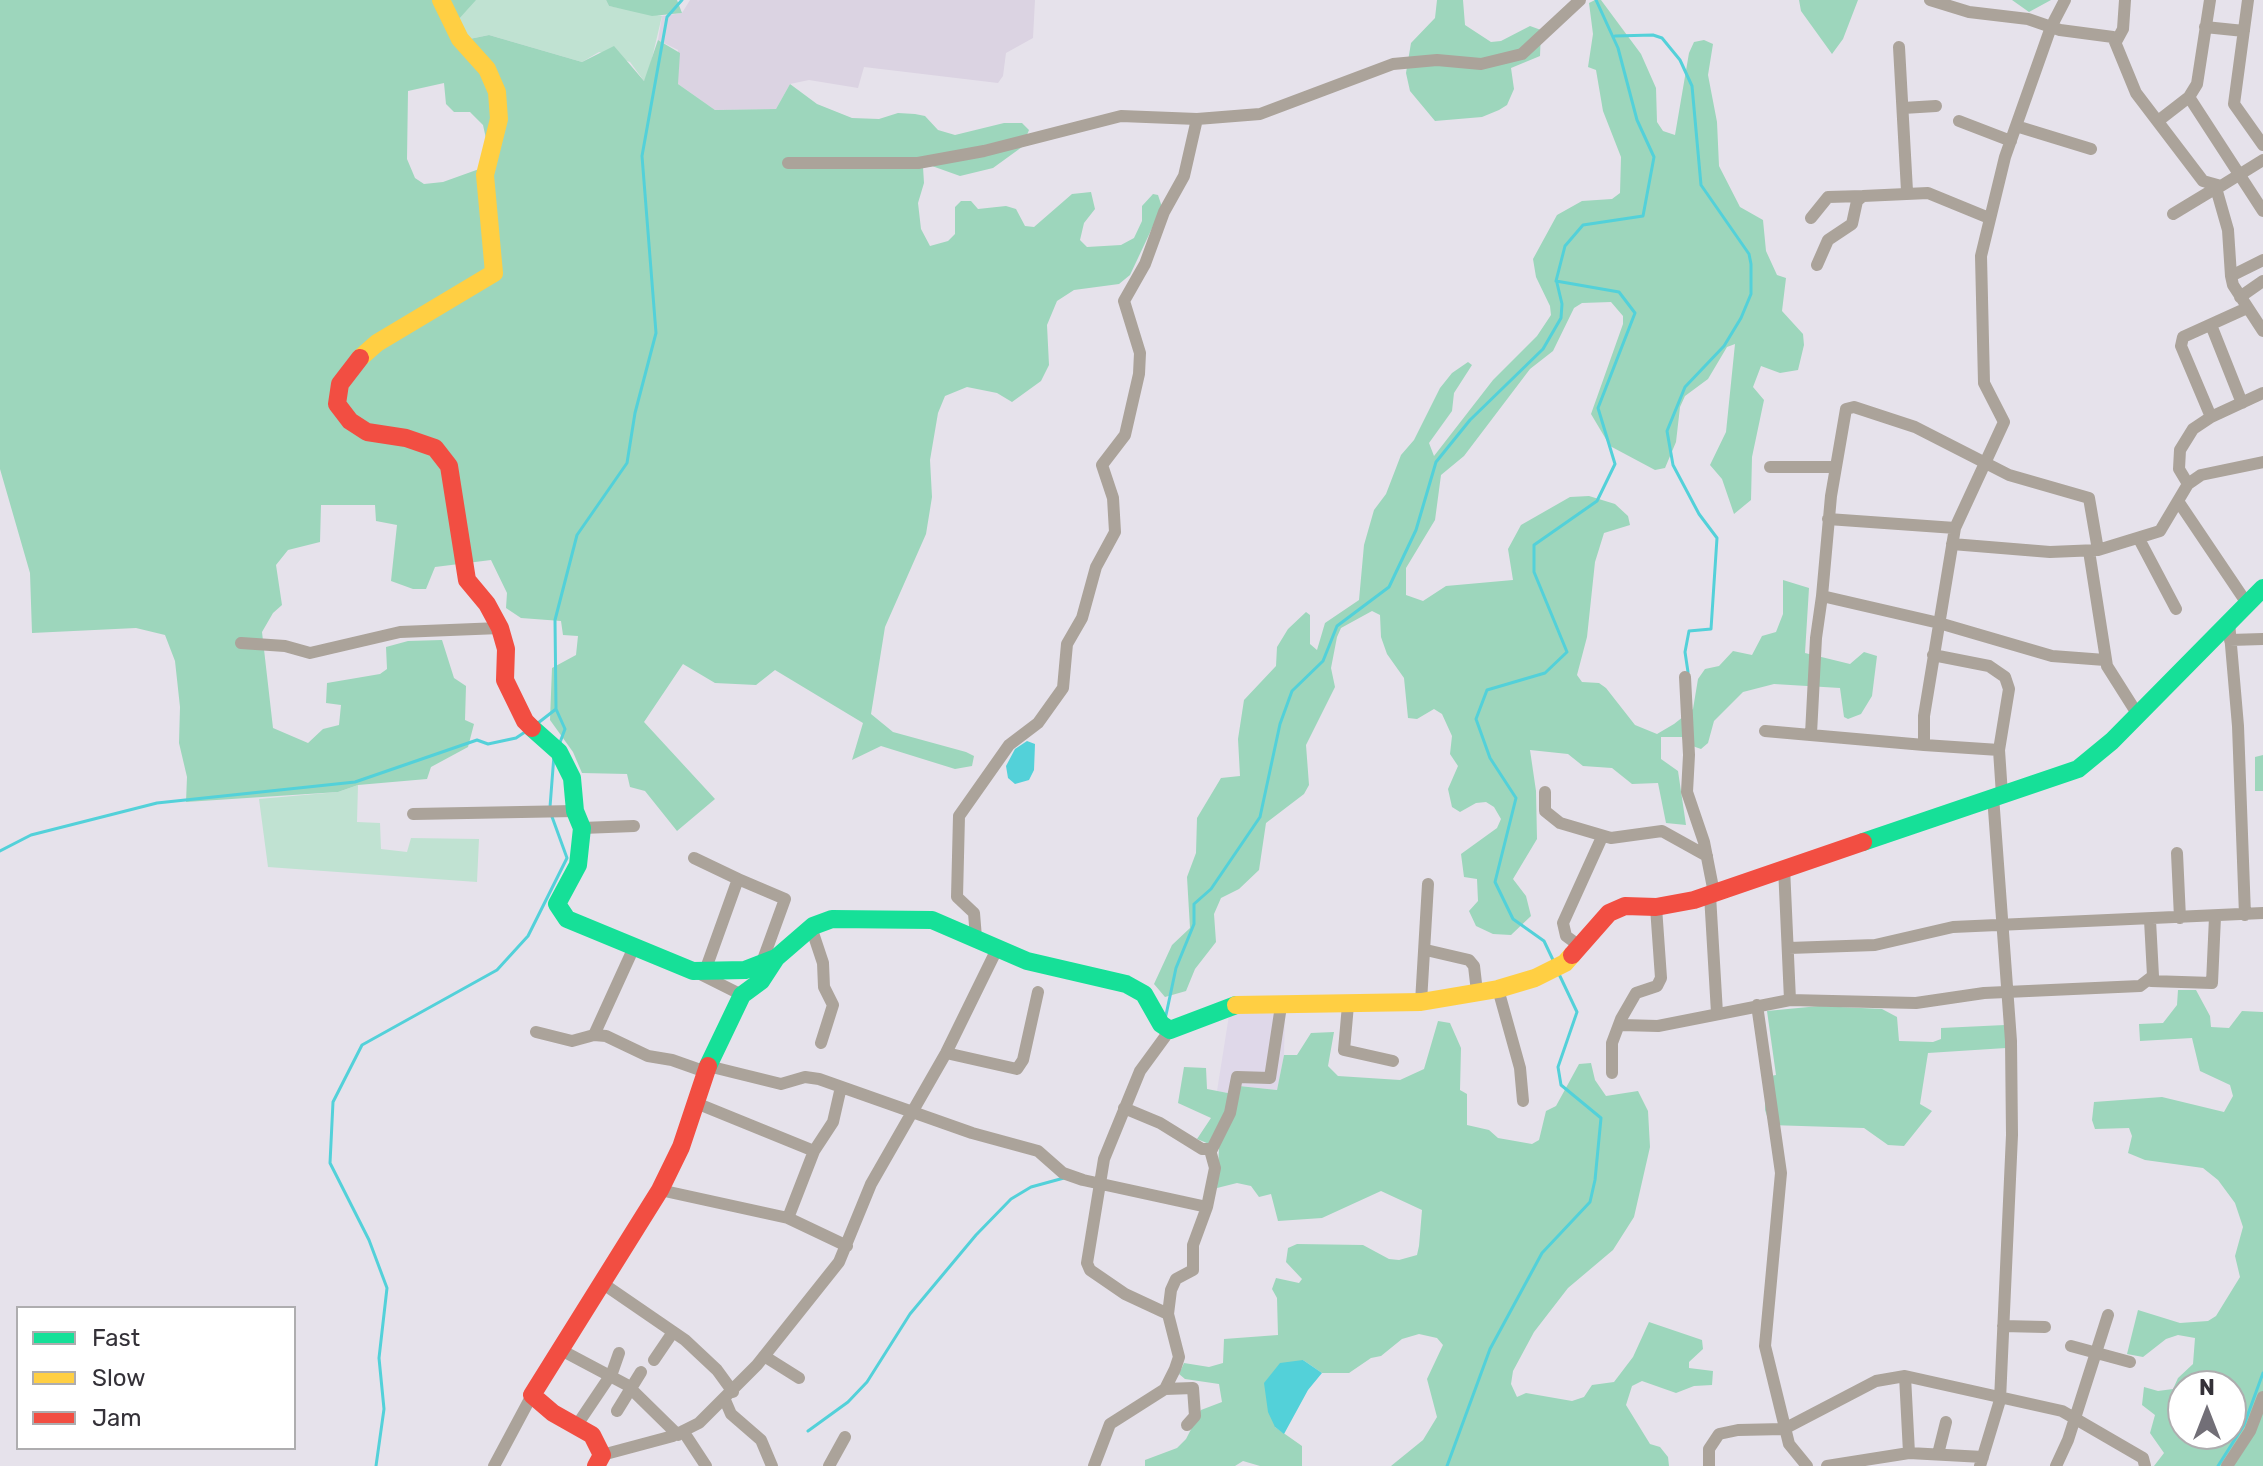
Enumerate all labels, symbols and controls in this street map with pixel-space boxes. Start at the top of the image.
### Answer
legend [16,1306,296,1450]
text: Fast [92,1324,140,1352]
text: Slow [92,1364,145,1392]
north arrow [2167,1370,2247,1450]
text: N [2199,1374,2215,1401]
text: Jam [92,1404,142,1432]

